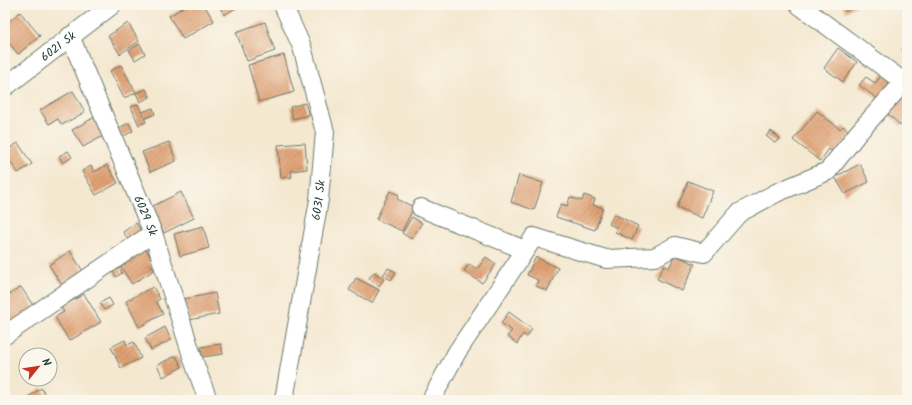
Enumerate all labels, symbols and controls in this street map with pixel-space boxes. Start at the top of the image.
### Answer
street label: 6021 Sk [37,27,81,66]
street label: 6031 Sk [307,179,331,222]
street label: 6029 Sk [128,193,162,239]
north arrow [18,347,58,387]
text: N [36,355,55,370]

